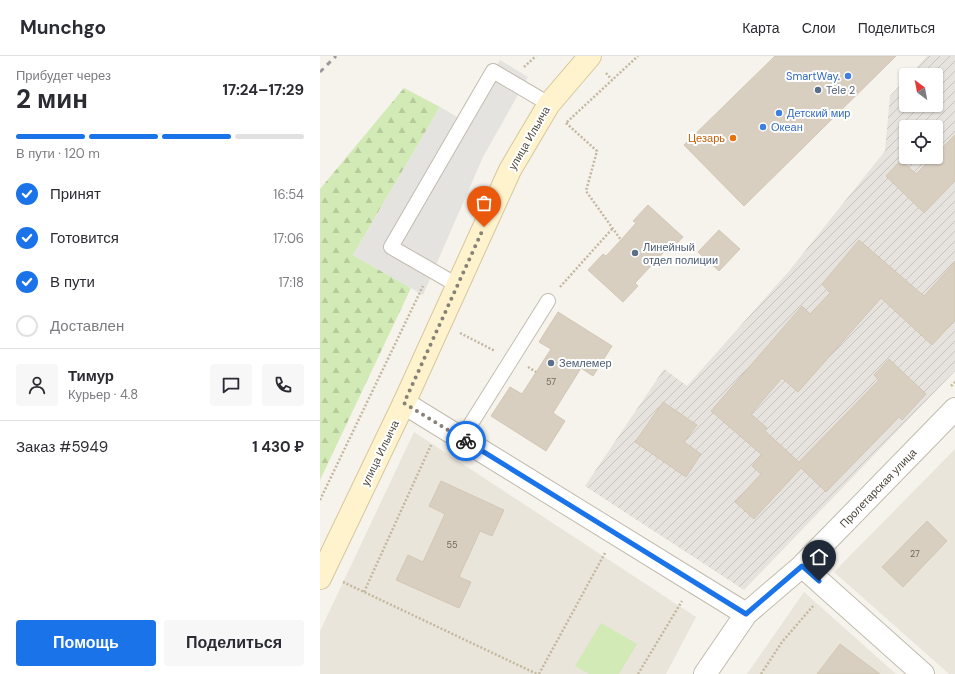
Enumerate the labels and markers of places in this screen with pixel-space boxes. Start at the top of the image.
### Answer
place label: SmartWay. [786,69,840,83]
marker: SmartWay. [843,71,853,81]
place label: Tele 2 [826,83,855,97]
marker: Tele 2 [813,85,823,95]
place label: Детский мир [787,106,850,120]
marker: Детский мир [774,108,784,118]
place label: Океан [771,120,803,134]
marker: Океан [758,122,768,132]
place label: Цезарь [688,131,725,145]
marker: Цезарь [728,133,738,143]
pin [467,186,501,227]
place label: Линейный отдел полиции [643,240,718,267]
marker: Линейный отдел полиции [630,248,640,258]
place label: Землемер [559,356,612,370]
marker: Землемер [546,358,556,368]
pin [802,540,836,581]

